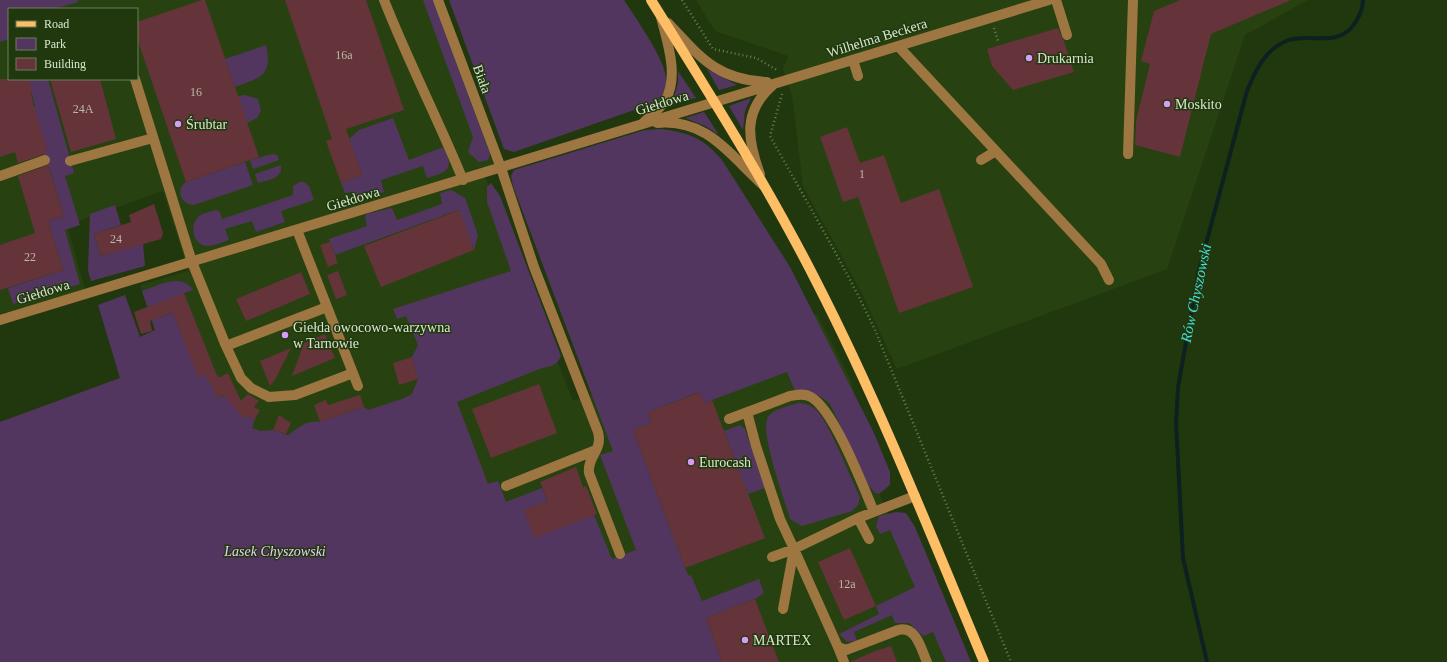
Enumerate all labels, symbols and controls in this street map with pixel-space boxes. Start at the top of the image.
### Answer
legend [8,8,138,80]
street label: Wilhelma Beckera [825,15,930,60]
text: Road [44,17,69,31]
text: Park [44,37,66,51]
house number: 16a [335,48,353,62]
place label: Drukarnia [1037,51,1095,66]
marker: Drukarnia [1024,53,1034,63]
text: Building [44,57,86,71]
street label: Biała [470,63,494,96]
house number: 16 [190,85,202,99]
street label: Giełdowa [634,88,691,118]
place label: Moskito [1175,97,1222,112]
marker: Moskito [1162,99,1172,109]
house number: 24A [73,102,94,116]
place label: Śrubtar [186,116,228,132]
marker: Śrubtar [173,119,183,129]
house number: 1 [859,167,865,181]
street label: Giełdowa [325,184,382,214]
house number: 24 [110,232,122,246]
water label: Rów Chyszowski [1178,242,1214,345]
house number: 22 [24,250,36,264]
street label: Giełdowa [15,277,72,307]
place label: Giełda owocowo-warzywna w Tarnowie [293,320,451,351]
marker: Giełda owocowo-warzywna w Tarnowie [280,330,290,340]
place label: Eurocash [699,455,751,470]
marker: Eurocash [686,457,696,467]
park label: Lasek Chyszowski [223,544,326,559]
house number: 12a [838,577,856,591]
place label: MARTEX [753,633,811,648]
marker: MARTEX [740,635,750,645]

